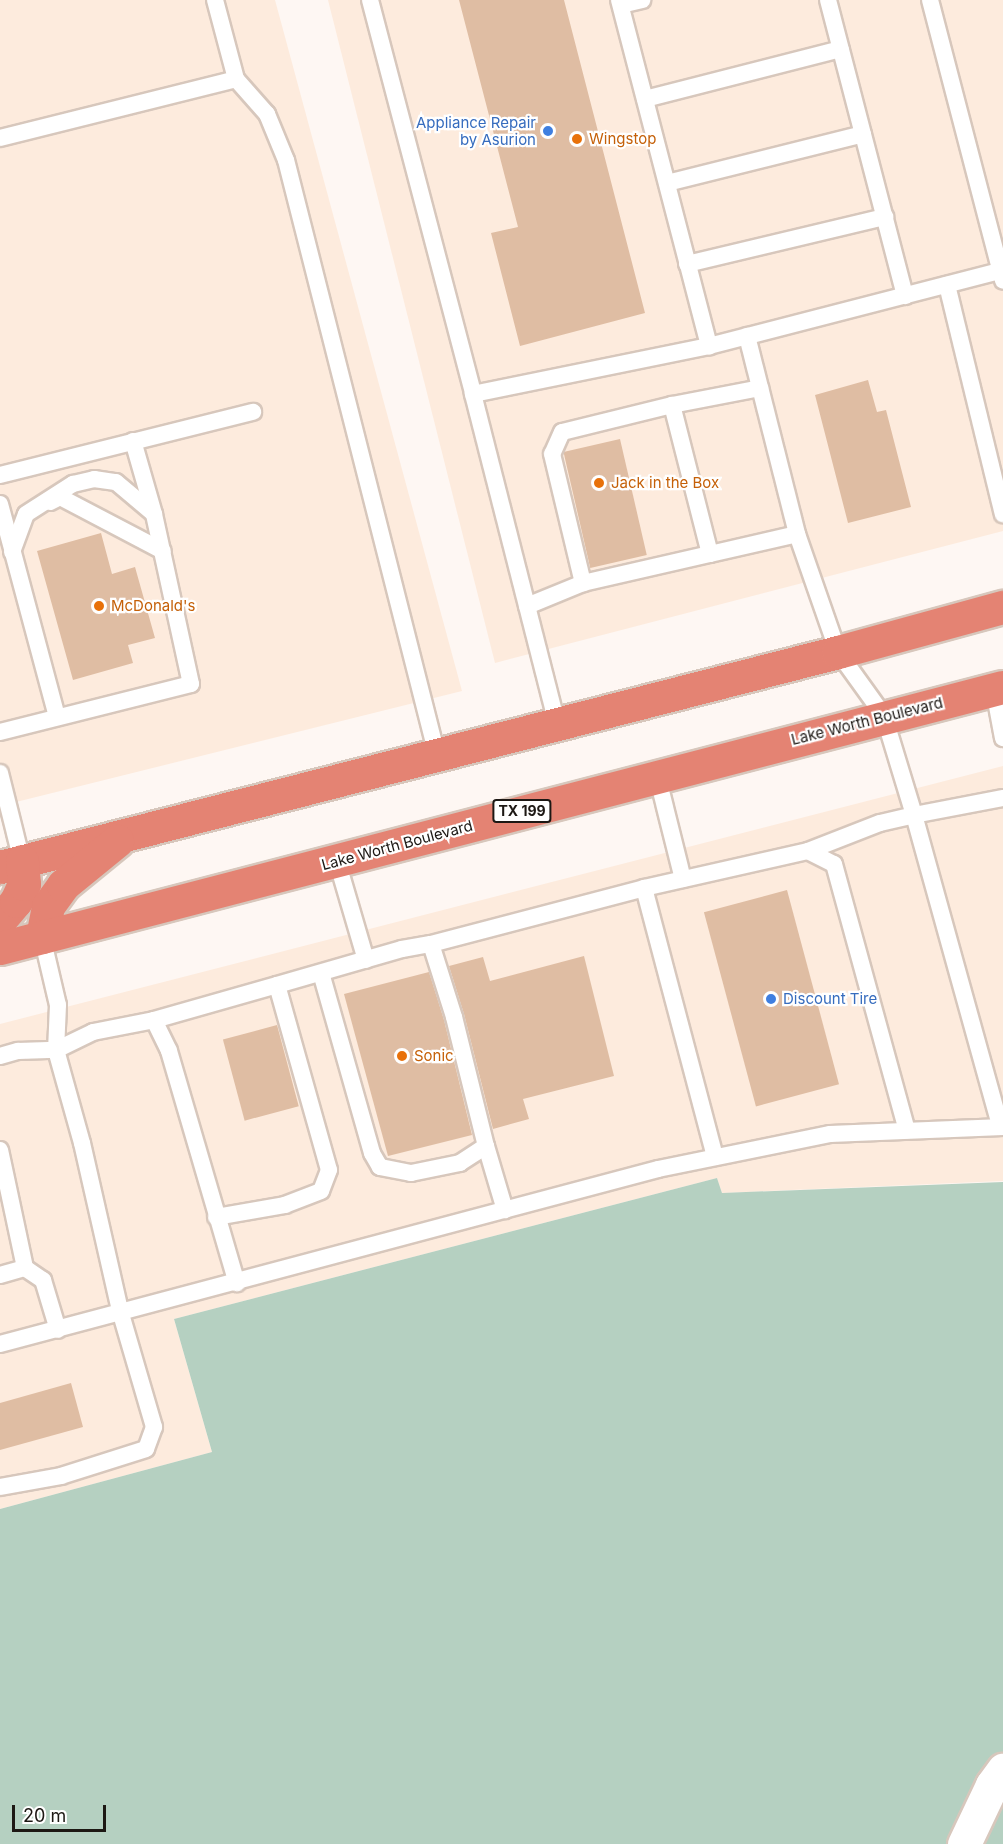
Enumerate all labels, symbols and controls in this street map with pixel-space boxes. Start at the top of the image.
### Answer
place label: Appliance Repair by Asurion [416,113,536,148]
marker: Appliance Repair by Asurion [541,124,555,138]
place label: Wingstop [589,130,656,148]
marker: Wingstop [570,132,584,146]
place label: Jack in the Box [611,474,719,492]
marker: Jack in the Box [592,476,606,490]
place label: McDonald's [111,597,195,615]
marker: McDonald's [92,599,106,613]
street label: Lake Worth Boulevard [789,693,945,749]
road number: TX 199 [492,800,552,822]
street label: Lake Worth Boulevard [319,816,475,874]
place label: Discount Tire [783,990,877,1008]
marker: Discount Tire [764,992,778,1006]
place label: Sonic [414,1047,454,1065]
marker: Sonic [395,1049,409,1063]
scale bar [15,1793,110,1831]
text: 20 m [23,1805,66,1826]

